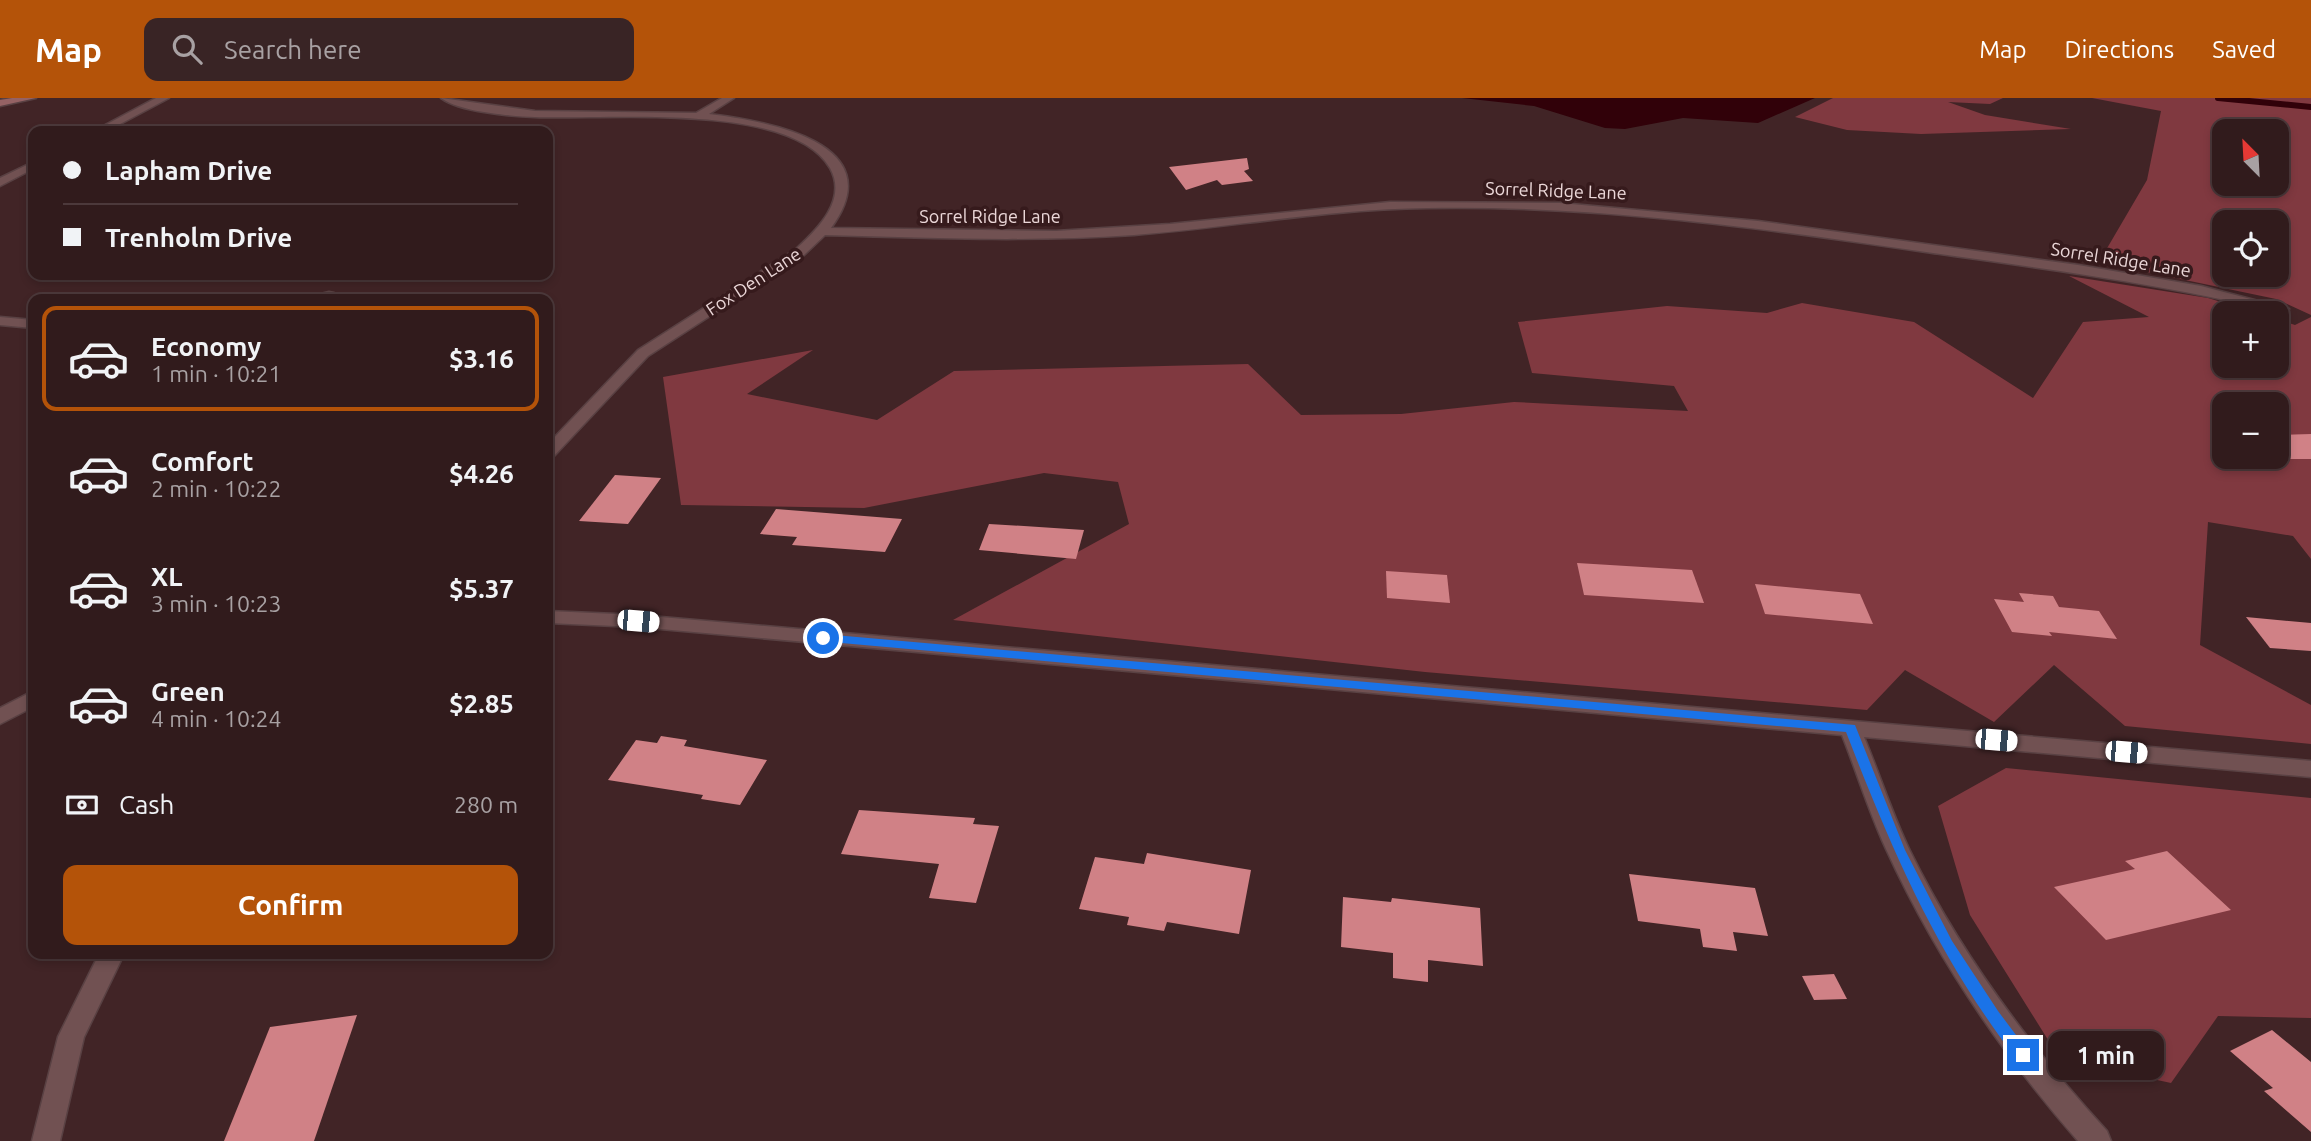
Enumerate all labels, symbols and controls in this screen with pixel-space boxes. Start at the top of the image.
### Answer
search box [144,18,634,81]
icon: search [168,30,206,68]
text: Map [35,31,102,68]
text: Search here [224,35,362,64]
text: Map [1979,36,2026,63]
text: Directions [2064,36,2174,63]
text: Saved [2212,36,2276,63]
north arrow [2212,119,2289,196]
map controls [2212,119,2289,469]
text: Lapham Drive [105,156,272,185]
street label: Sorrel Ridge Lane [1485,178,1627,202]
street label: Sorrel Ridge Lane [919,206,1061,226]
button: locate [2212,210,2289,287]
text: Trenholm Drive [105,223,292,252]
street label: Sorrel Ridge Lane [2050,238,2192,280]
street label: Fox Den Lane [702,243,804,319]
button: + [2212,301,2289,378]
icon: car [67,327,130,390]
text: Economy [151,332,261,361]
text: $3.16 [449,344,514,373]
text: 1 min · 10:21 [151,361,282,386]
button: − [2212,392,2289,469]
icon: car [67,442,130,505]
text: Comfort [151,447,254,476]
text: $4.26 [449,459,514,488]
text: 2 min · 10:22 [151,476,282,501]
icon: car [67,557,130,620]
text: XL [151,562,182,591]
text: $5.37 [449,574,514,603]
text: 3 min · 10:23 [151,591,282,616]
car [617,609,660,633]
route start [807,622,839,654]
icon: car [67,672,130,735]
text: Green [151,677,225,706]
text: $2.85 [449,689,514,718]
text: 4 min · 10:24 [151,706,282,731]
car [1975,728,2018,752]
car [2105,740,2148,764]
icon: cash [63,786,101,824]
text: Cash [119,790,174,819]
text: 280 m [454,792,518,817]
button: Confirm [63,865,518,945]
callout: 1 min [2048,1030,2163,1080]
route end [2007,1039,2039,1071]
text: 1 min [2077,1043,2135,1068]

